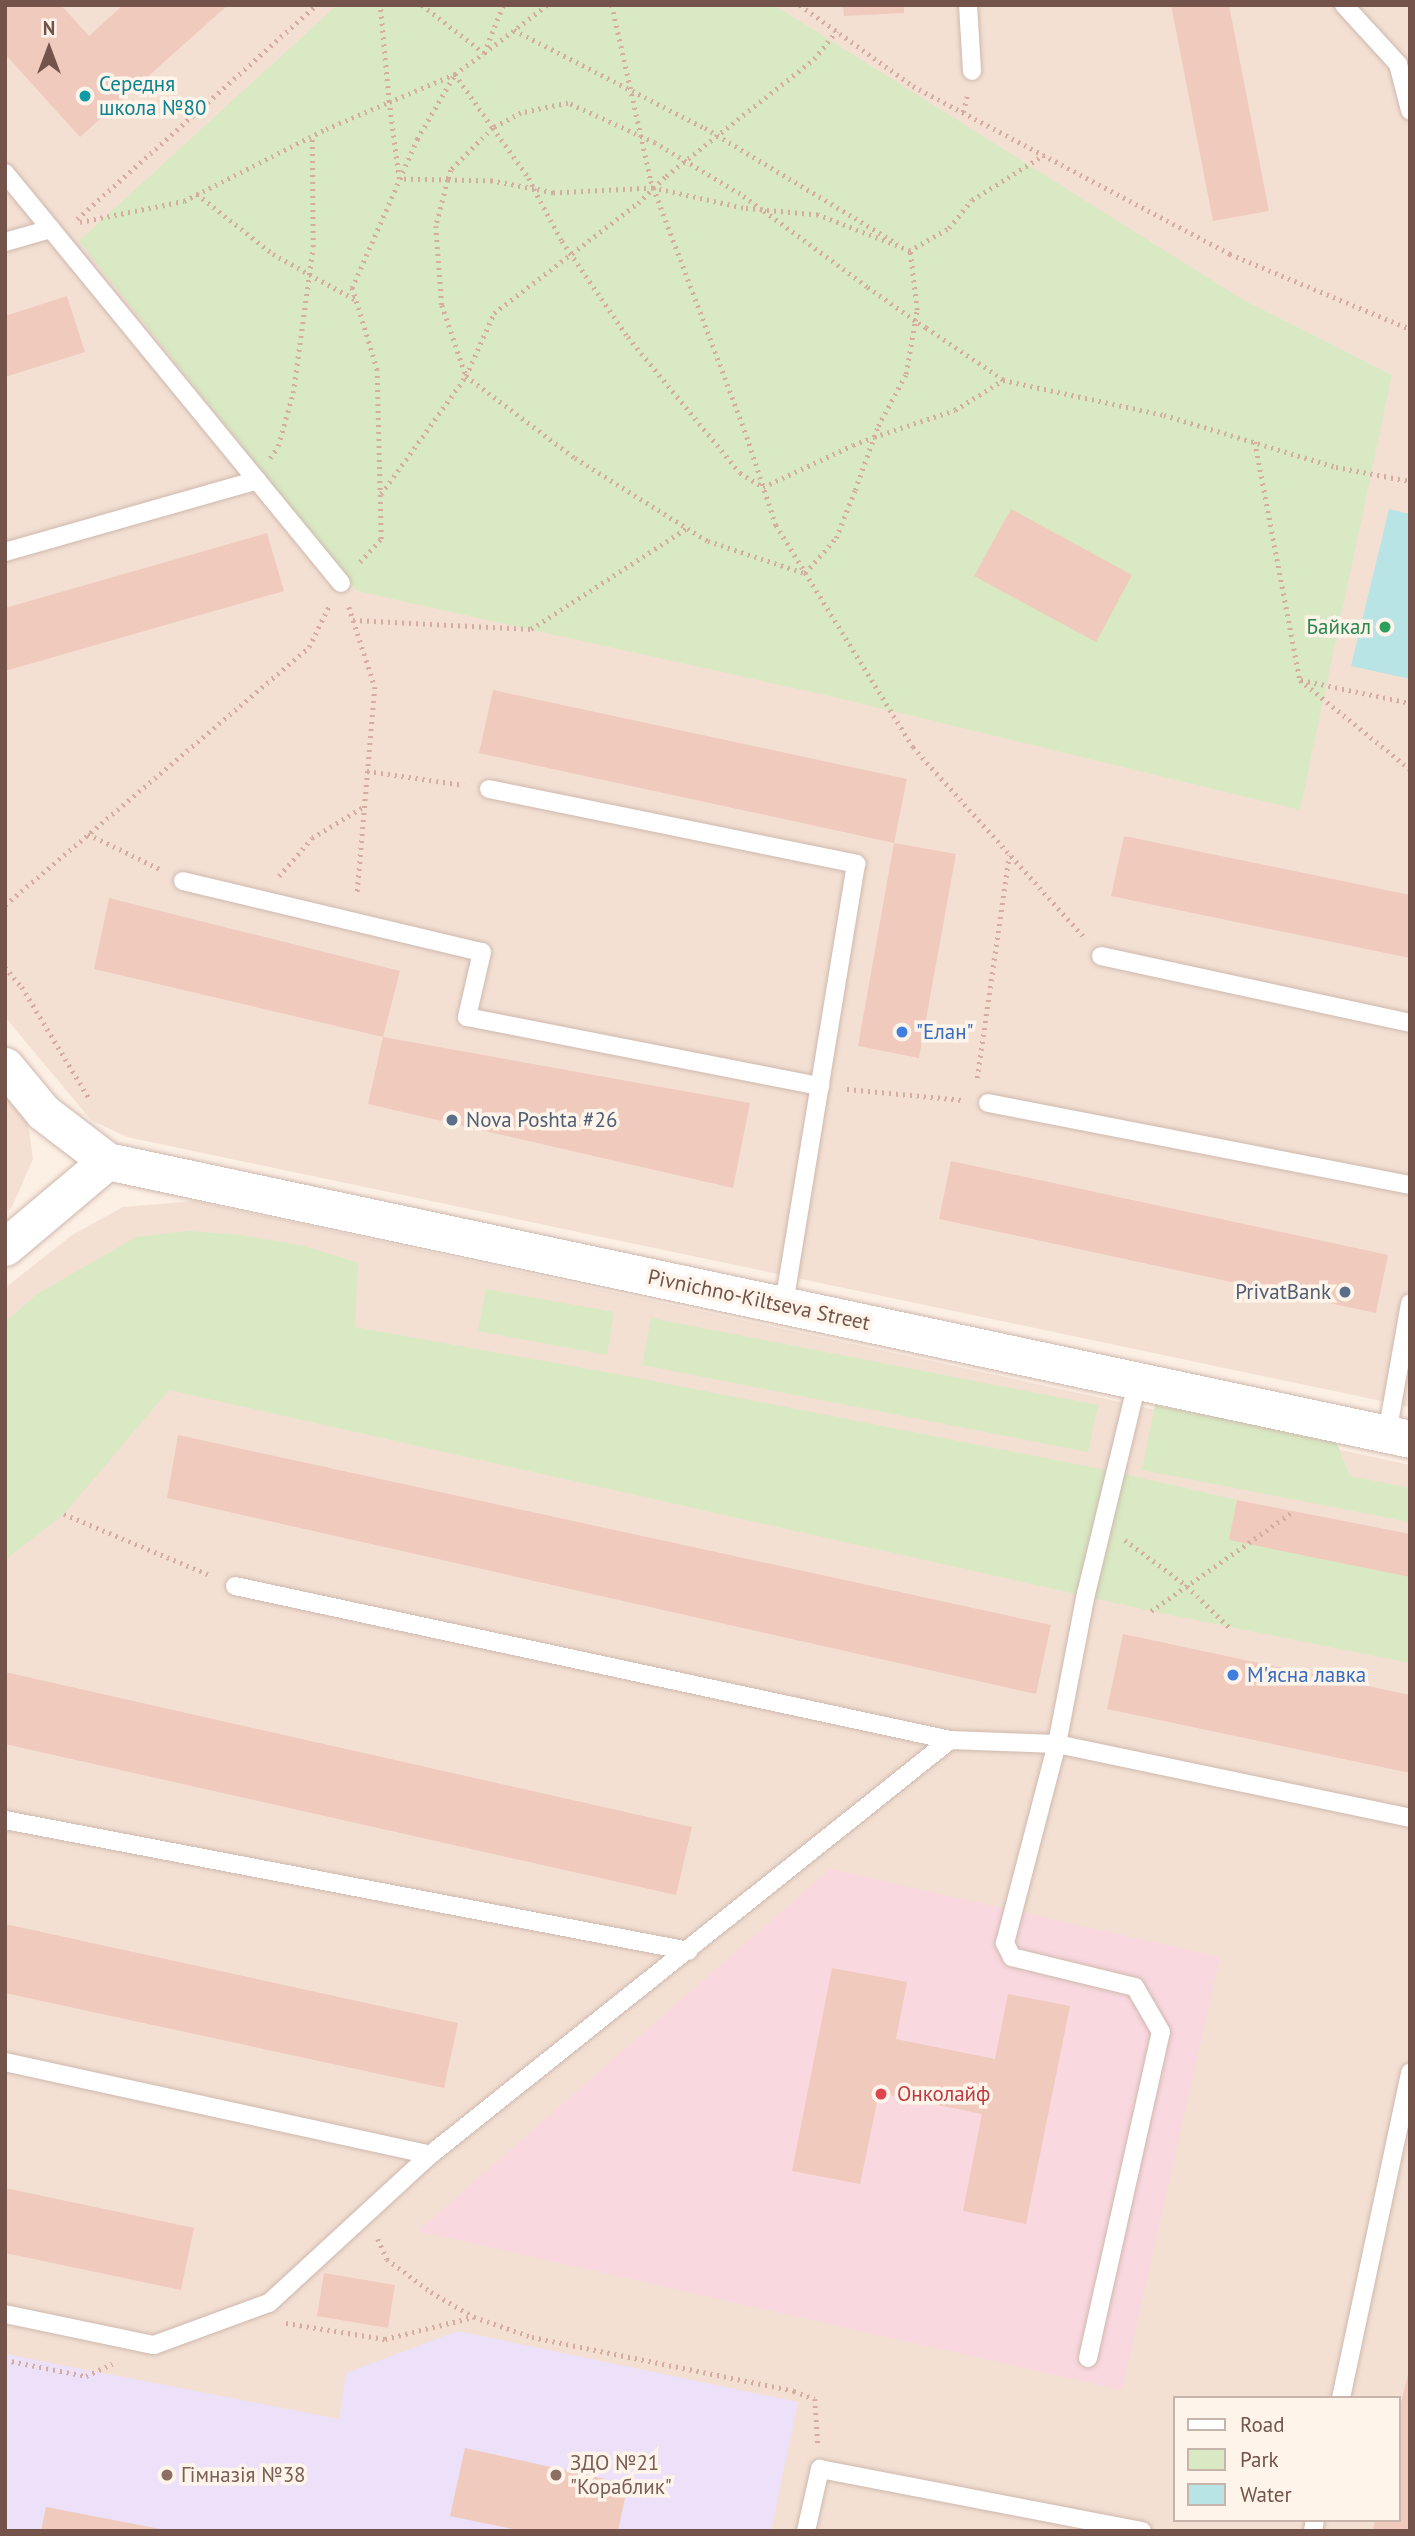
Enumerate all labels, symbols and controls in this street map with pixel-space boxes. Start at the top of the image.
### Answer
north arrow [14,14,84,84]
text: N [43,16,55,40]
place label: Середня школа №80 [99,71,206,121]
marker: Середня школа №80 [77,88,93,104]
place label: Байкал [1307,614,1371,640]
marker: Байкал [1377,619,1393,635]
place label: "Елан" [916,1019,974,1045]
marker: "Елан" [894,1024,910,1040]
place label: Nova Poshta #26 [466,1107,617,1133]
marker: Nova Poshta #26 [444,1112,460,1128]
street label: Pivnichno-Kiltseva Street [646,1264,872,1336]
place label: PrivatBank [1235,1279,1331,1305]
marker: PrivatBank [1337,1284,1353,1300]
place label: М'ясна лавка [1247,1662,1366,1688]
marker: М'ясна лавка [1225,1667,1241,1683]
place label: Онколайф [897,2081,990,2107]
marker: Онколайф [871,2084,891,2104]
legend [1174,2396,1401,2522]
text: Road [1240,2411,1284,2438]
text: Park [1240,2446,1279,2473]
place label: ЗДО №21 "Кораблик" [570,2450,672,2500]
place label: Гімназія №38 [181,2462,306,2488]
marker: Гімназія №38 [159,2467,175,2483]
marker: ЗДО №21 "Кораблик" [548,2467,564,2483]
text: Water [1240,2481,1292,2508]

